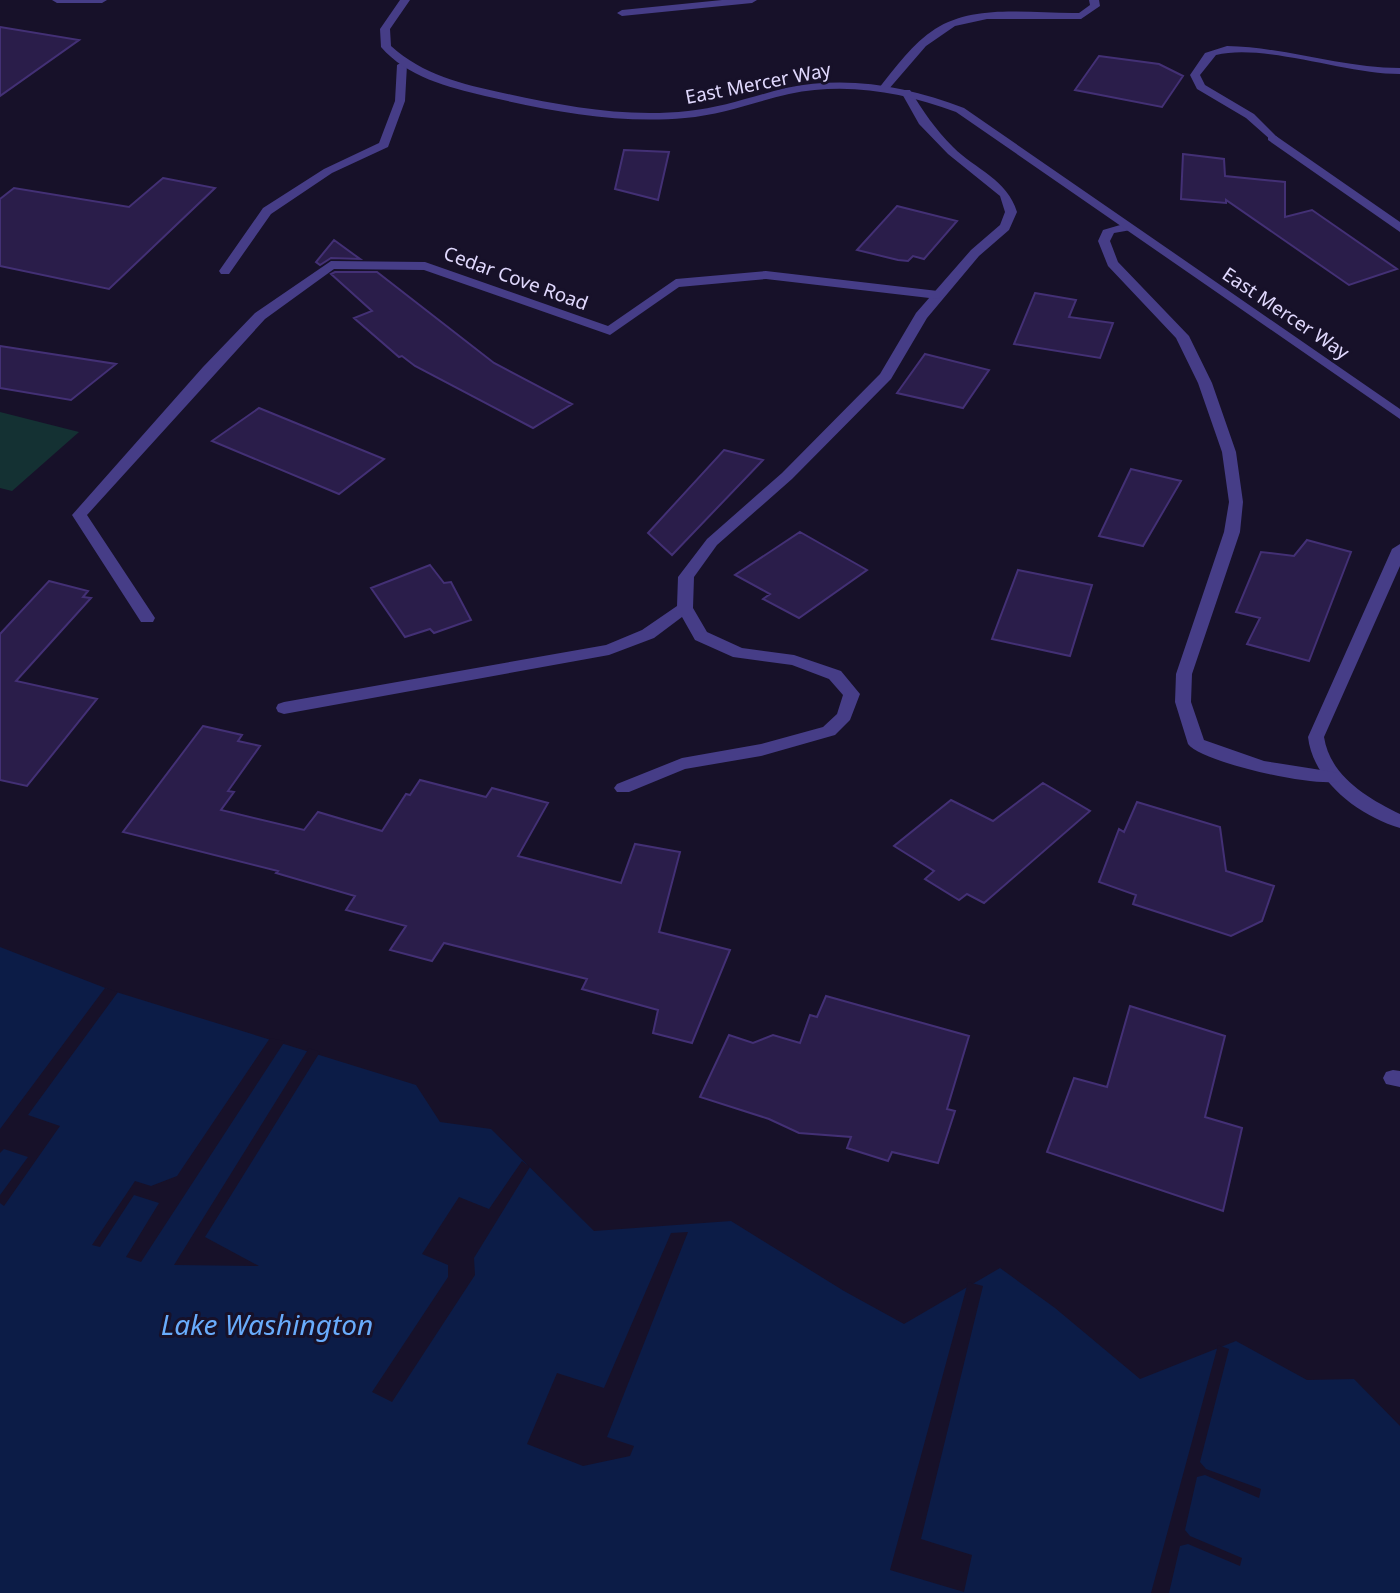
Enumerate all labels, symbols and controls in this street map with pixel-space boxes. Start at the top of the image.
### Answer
street label: East Mercer Way [683,56,833,110]
street label: Cedar Cove Road [440,240,592,316]
street label: East Mercer Way [1217,261,1355,365]
water label: Lake Washington [161,1305,373,1343]

